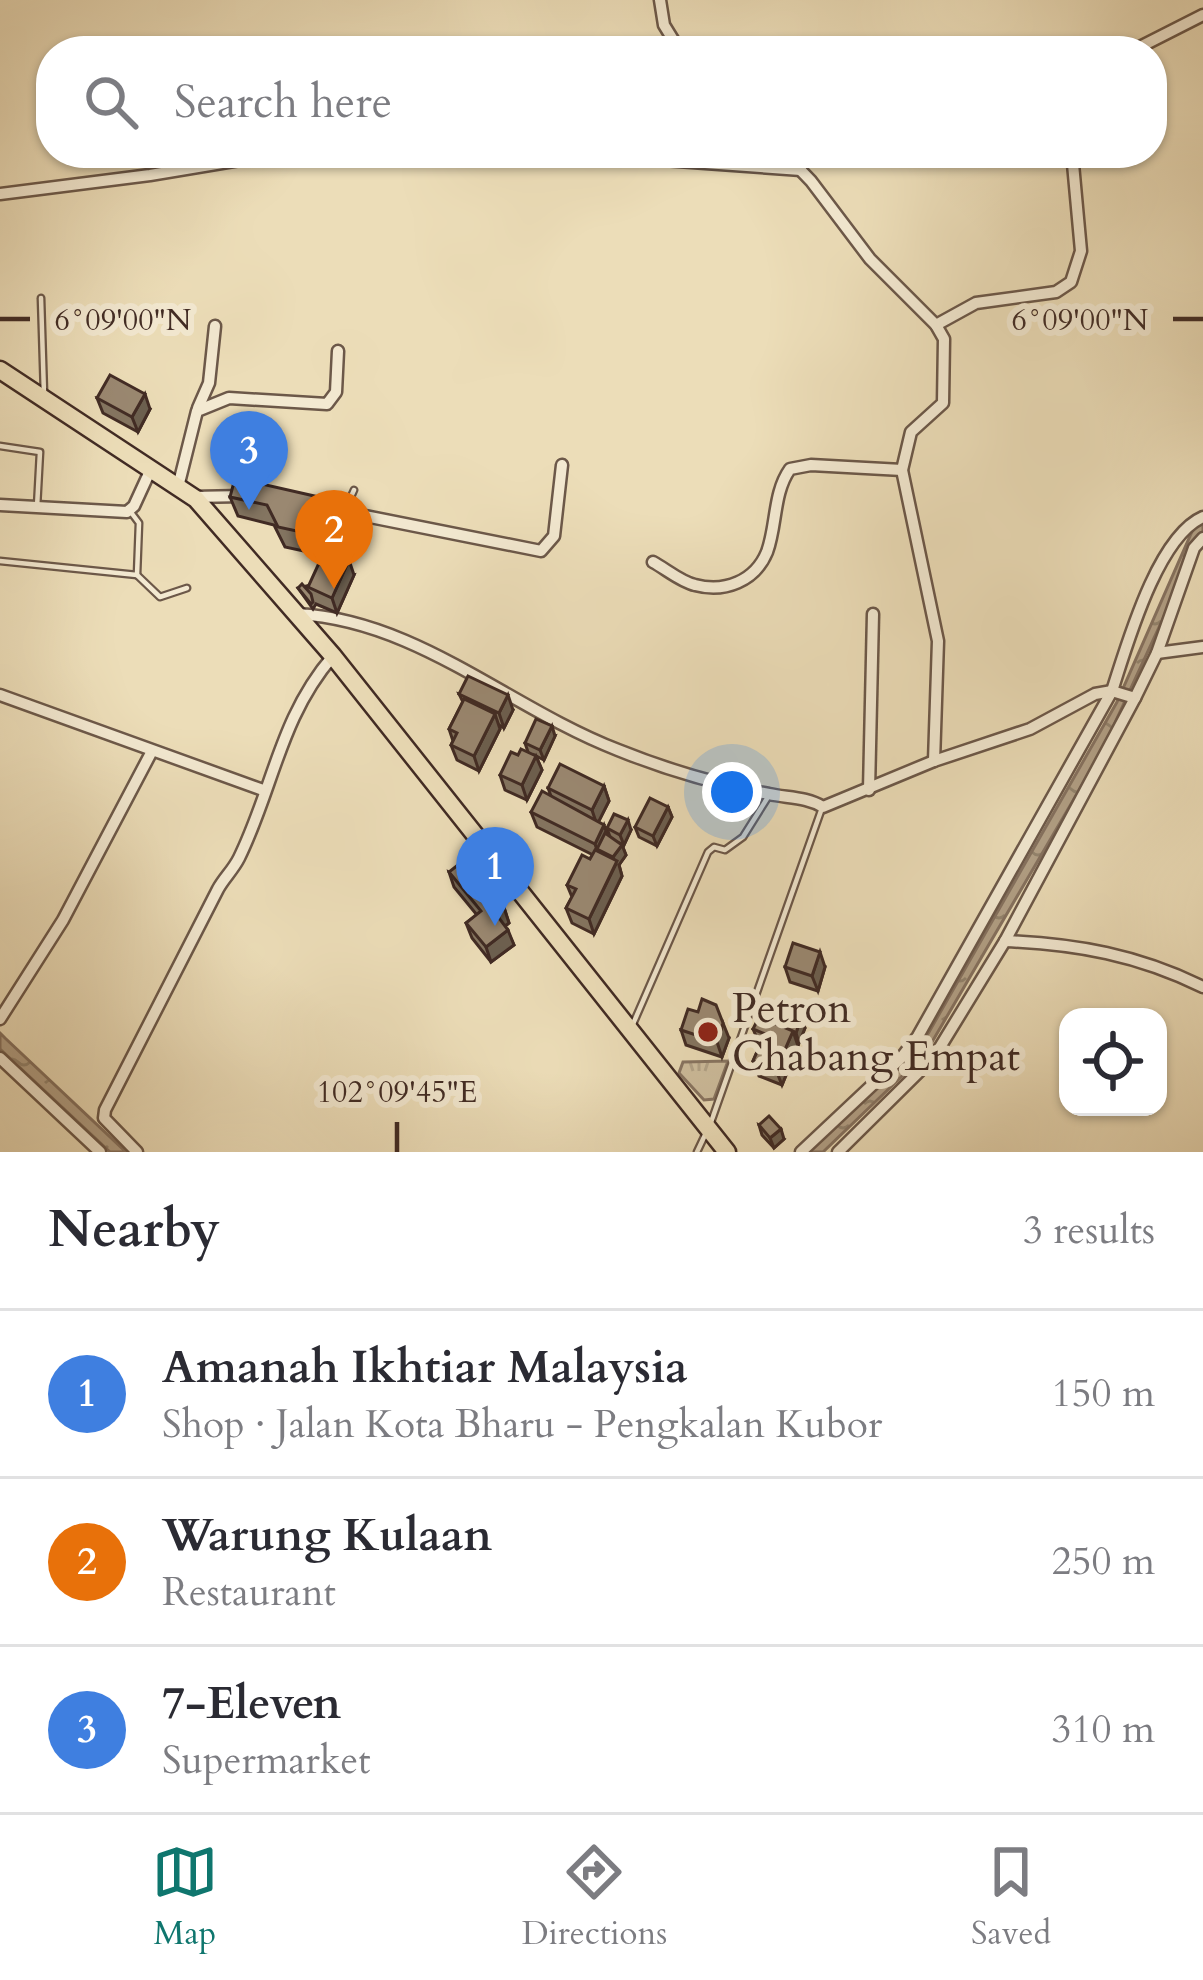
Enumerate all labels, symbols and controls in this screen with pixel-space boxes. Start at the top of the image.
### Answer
search box [36,36,1167,168]
icon: search [78,69,144,135]
text: Search here [174,72,392,133]
text: 6°09'00"N [55,300,192,341]
text: 6°09'00"N [1012,300,1149,341]
pin: 3 [210,411,288,510]
pin: 2 [295,490,373,589]
your location [702,762,762,822]
pin: 1 [456,827,534,926]
place label: Petron Chabang Empat [732,980,1020,1085]
map controls [1059,1008,1167,1116]
button: locate [1059,1008,1167,1116]
marker: Petron Chabang Empat [695,1019,721,1045]
text: 102°09'45"E [317,1072,477,1113]
text: Nearby [48,1195,220,1265]
text: 3 results [1023,1204,1155,1257]
text: Amanah Ikhtiar Malaysia [162,1337,688,1398]
text: 1 [77,1367,97,1420]
text: 150 m [1052,1367,1155,1420]
text: Shop · Jalan Kota Bharu - Pengkalan Kubor [162,1398,882,1451]
text: Warung Kulaan [162,1505,492,1566]
text: 2 [77,1535,97,1588]
text: 250 m [1052,1535,1155,1588]
text: Restaurant [162,1566,336,1619]
text: 7-Eleven [162,1673,341,1734]
text: 3 [77,1703,97,1756]
text: 310 m [1052,1703,1155,1756]
text: Supermarket [162,1734,371,1787]
tab: Map [152,1839,218,1956]
tab: Directions [522,1839,667,1956]
tab: Saved [971,1839,1051,1956]

